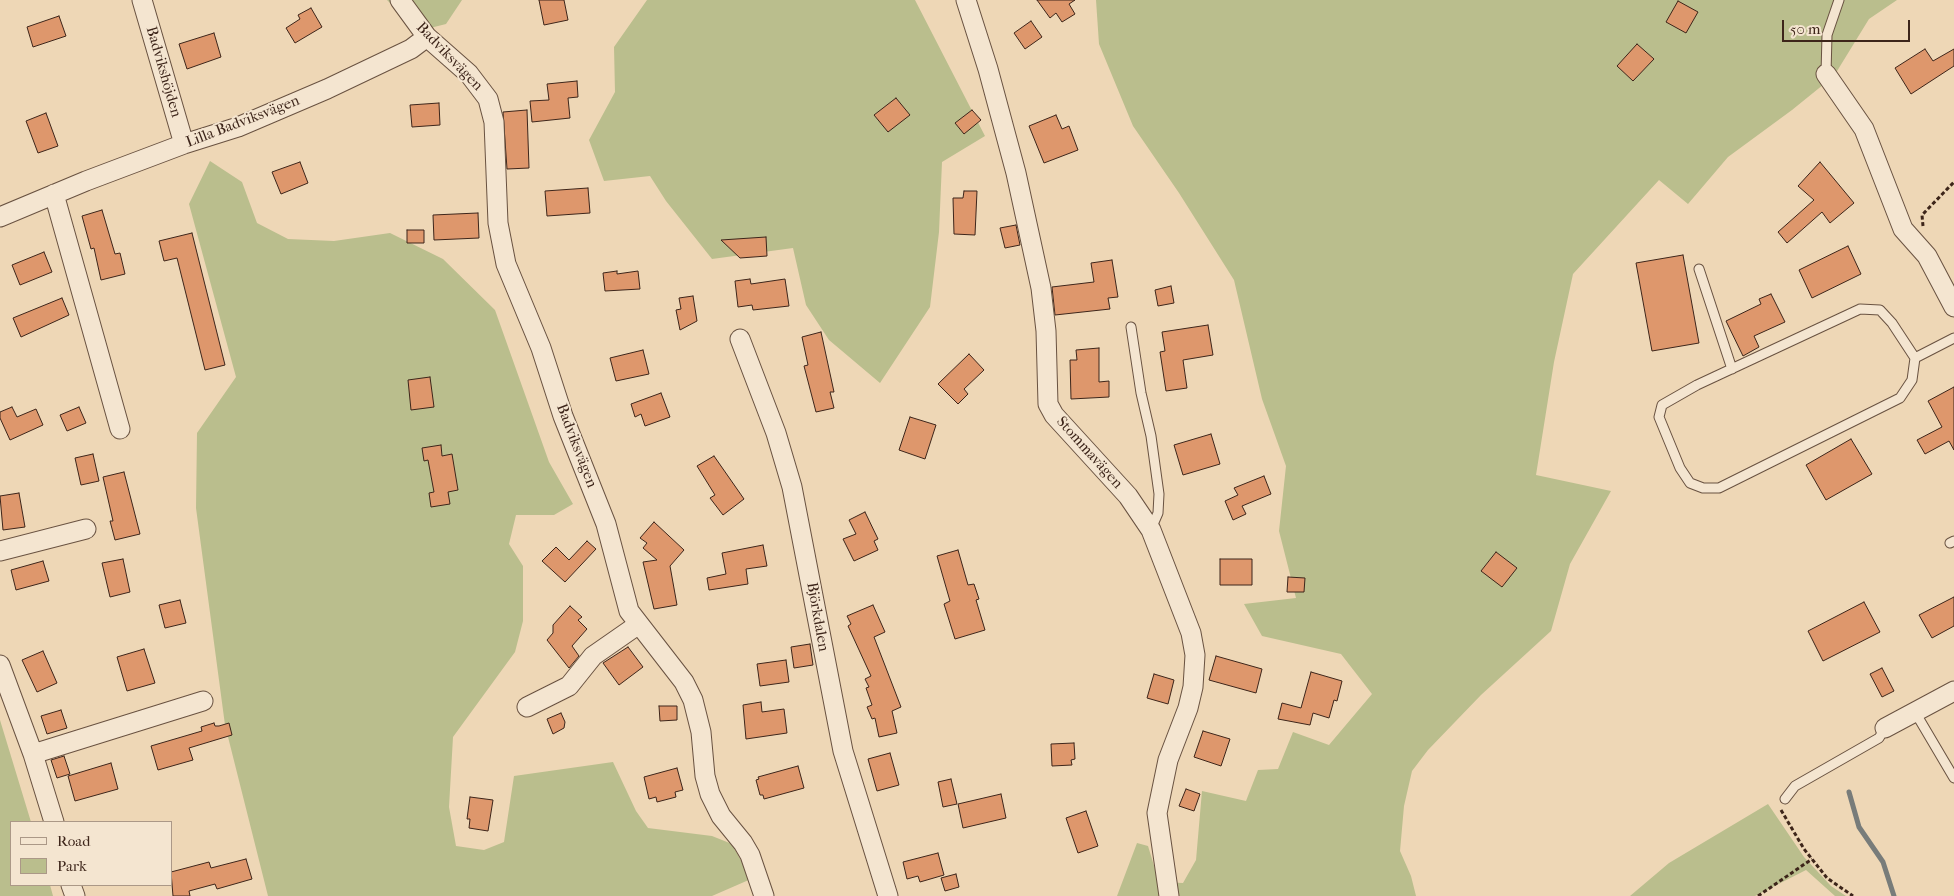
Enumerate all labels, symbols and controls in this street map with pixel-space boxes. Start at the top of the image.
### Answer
scale bar [1784,10,1912,42]
street label: Badviksvägen [412,19,486,95]
text: 50 m [1790,20,1820,38]
street label: Badvikshöjden [141,24,185,120]
street label: Lilla Badviksvägen [184,92,302,152]
street label: Badviksvägen [552,402,600,490]
street label: Stommavägen [1052,413,1126,493]
street label: Björkdalen [802,581,832,653]
legend [10,821,172,886]
text: Road [57,832,90,850]
text: Park [57,857,87,875]

